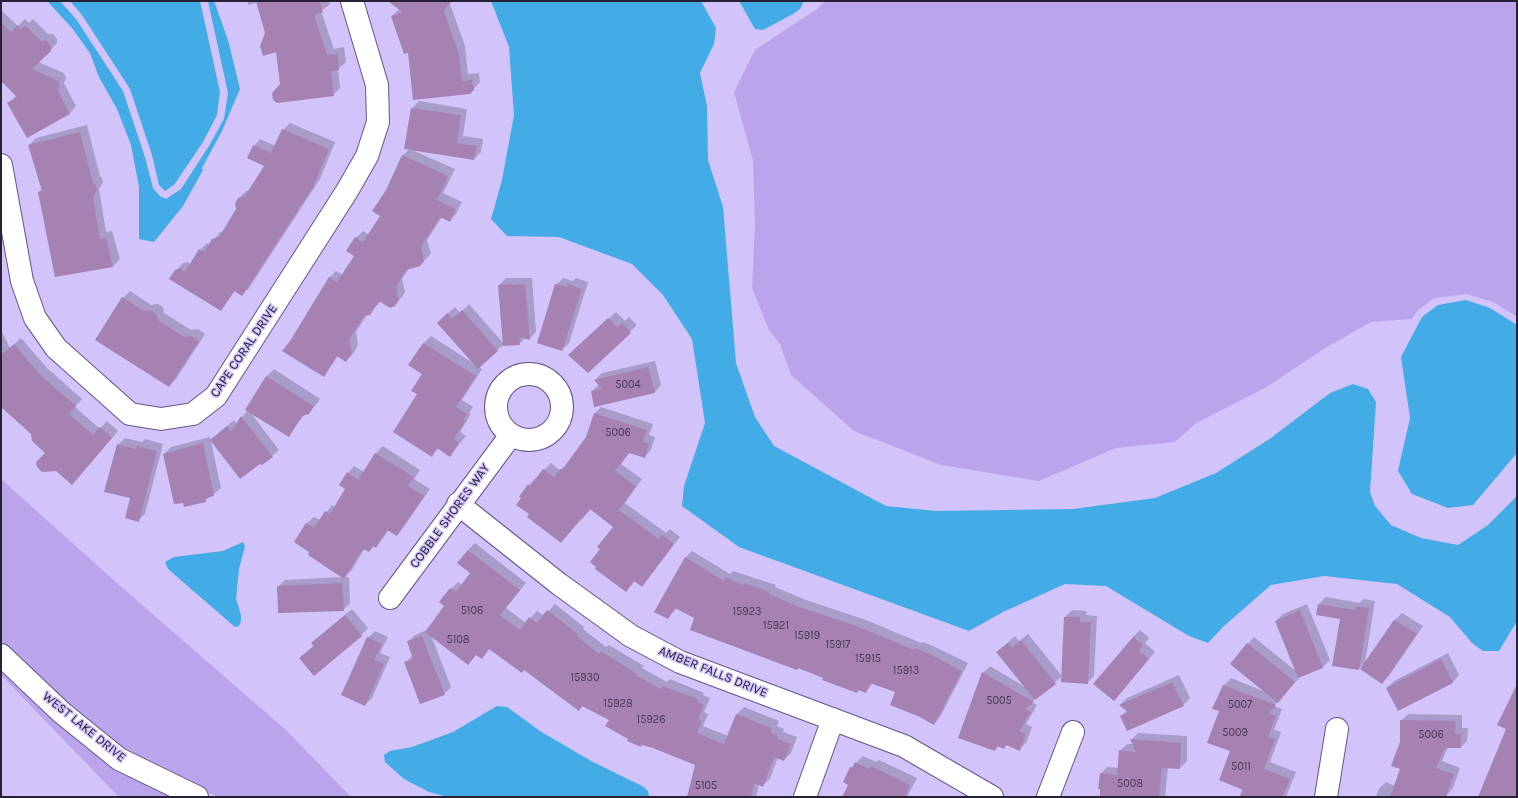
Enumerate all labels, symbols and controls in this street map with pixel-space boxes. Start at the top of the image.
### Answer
street label: CAPE CORAL DRIVE [207,302,281,400]
house number: 5004 [615,378,641,392]
house number: 5006 [605,426,631,440]
street label: COBBLE SHORES WAY [407,461,493,571]
house number: 5106 [461,604,483,618]
house number: 15923 [732,605,762,619]
house number: 15921 [763,619,789,633]
house number: 15919 [794,629,820,643]
house number: 5108 [446,633,470,647]
house number: 15917 [825,638,851,652]
street label: AMBER FALLS DRIVE [656,643,770,701]
house number: 15915 [855,652,881,666]
house number: 15913 [893,664,919,678]
house number: 15930 [570,671,600,685]
street label: WEST LAKE DRIVE [39,689,129,765]
house number: 5005 [986,694,1012,708]
house number: 15928 [603,697,633,711]
house number: 5007 [1228,698,1252,712]
house number: 15926 [637,713,665,727]
house number: 5009 [1222,726,1248,740]
house number: 5006 [1418,728,1444,742]
house number: 5011 [1231,760,1251,774]
house number: 5008 [1117,777,1143,791]
house number: 5105 [695,779,717,793]

